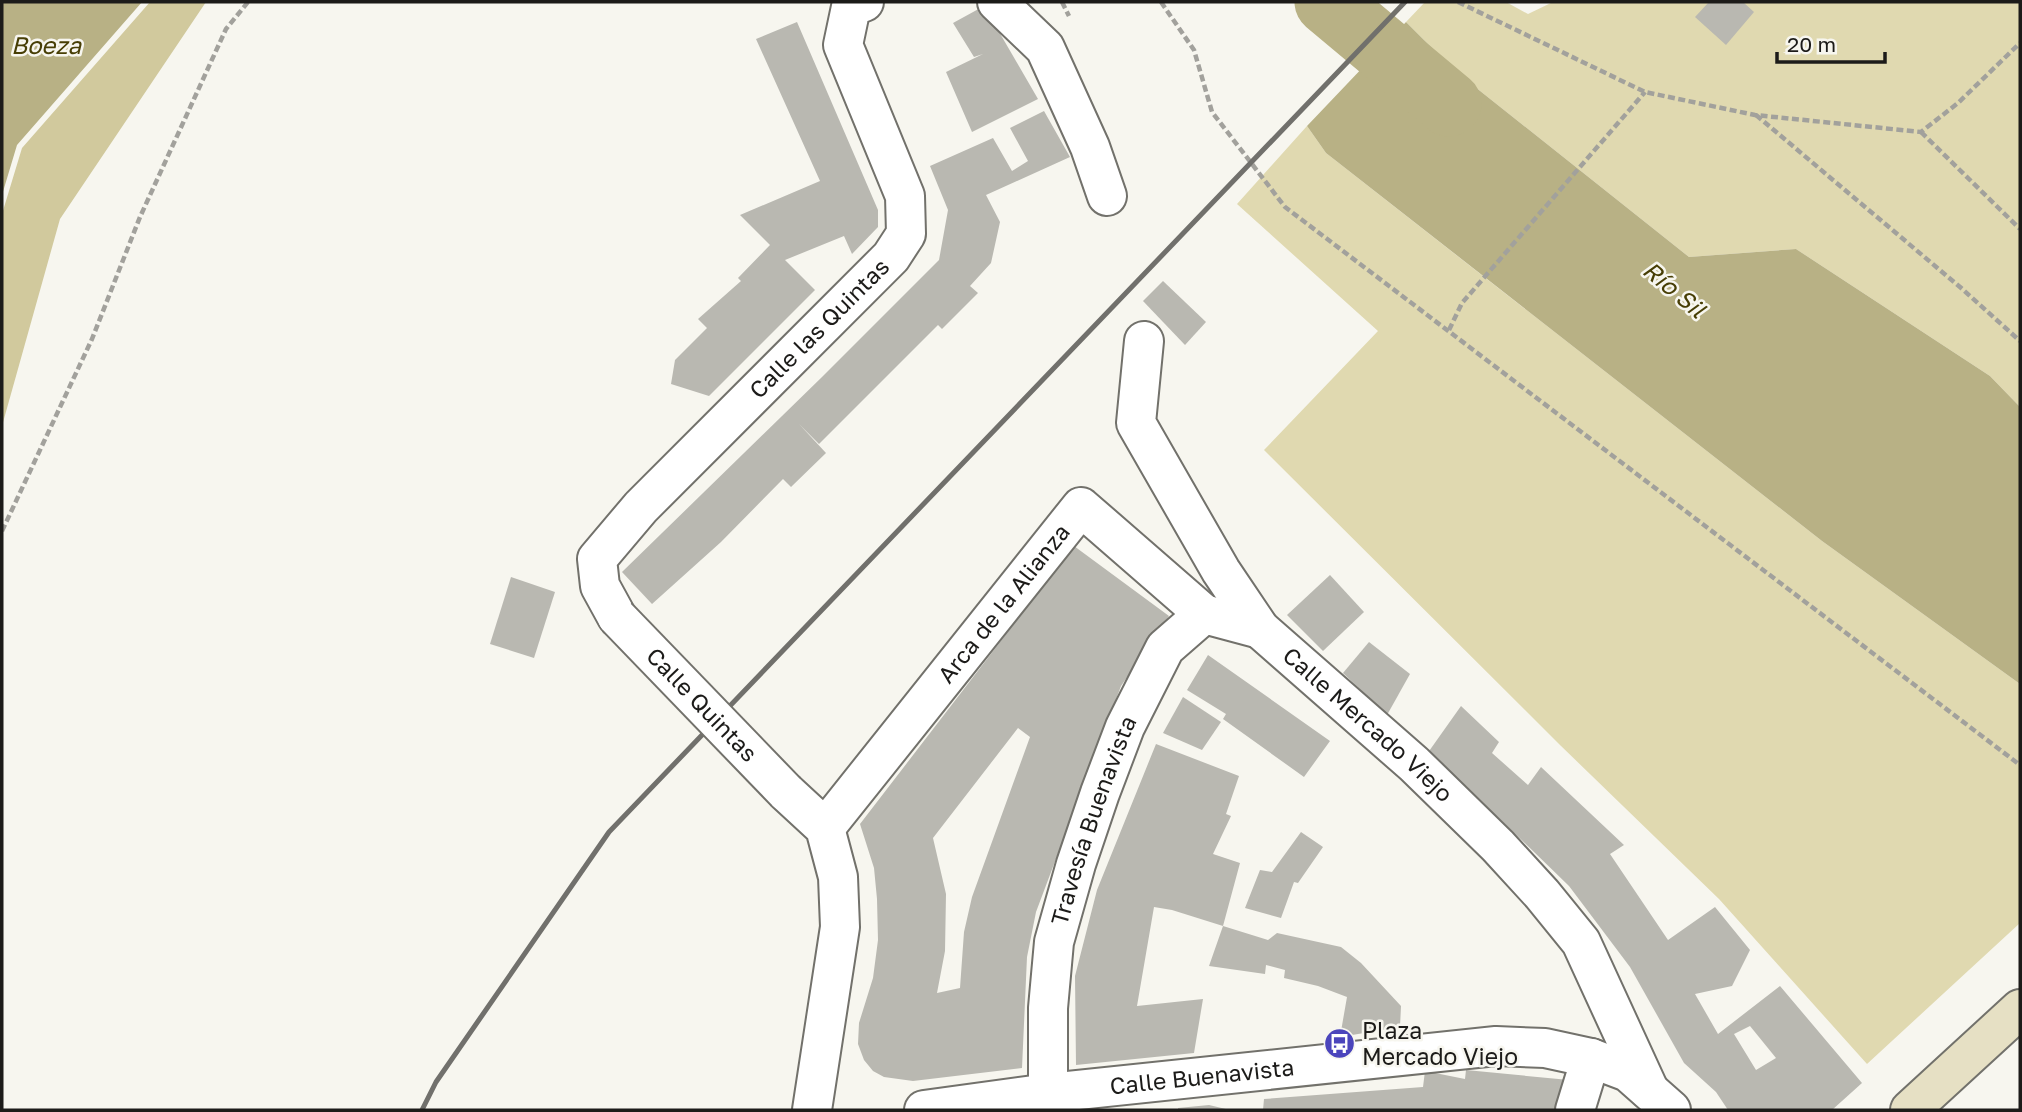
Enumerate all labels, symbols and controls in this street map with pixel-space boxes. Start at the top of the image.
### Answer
scale bar [1777,21,1885,65]
water label: Boeza [11,30,83,59]
text: 20 m [1787,31,1836,57]
street label: Calle las Quintas [743,252,894,404]
water label: Río Sil [1638,254,1713,324]
street label: Arca de la Alianza [931,518,1075,688]
street label: Calle Quintas [641,641,764,767]
street label: Calle Mercado Viejo [1278,641,1459,807]
street label: Travesía Buenavista [1044,711,1141,928]
place label: Plaza Mercado Viejo [1362,1016,1518,1070]
bus stop icon: Plaza Mercado Viejo [1322,1027,1356,1061]
street label: Calle Buenavista [1108,1052,1295,1100]

